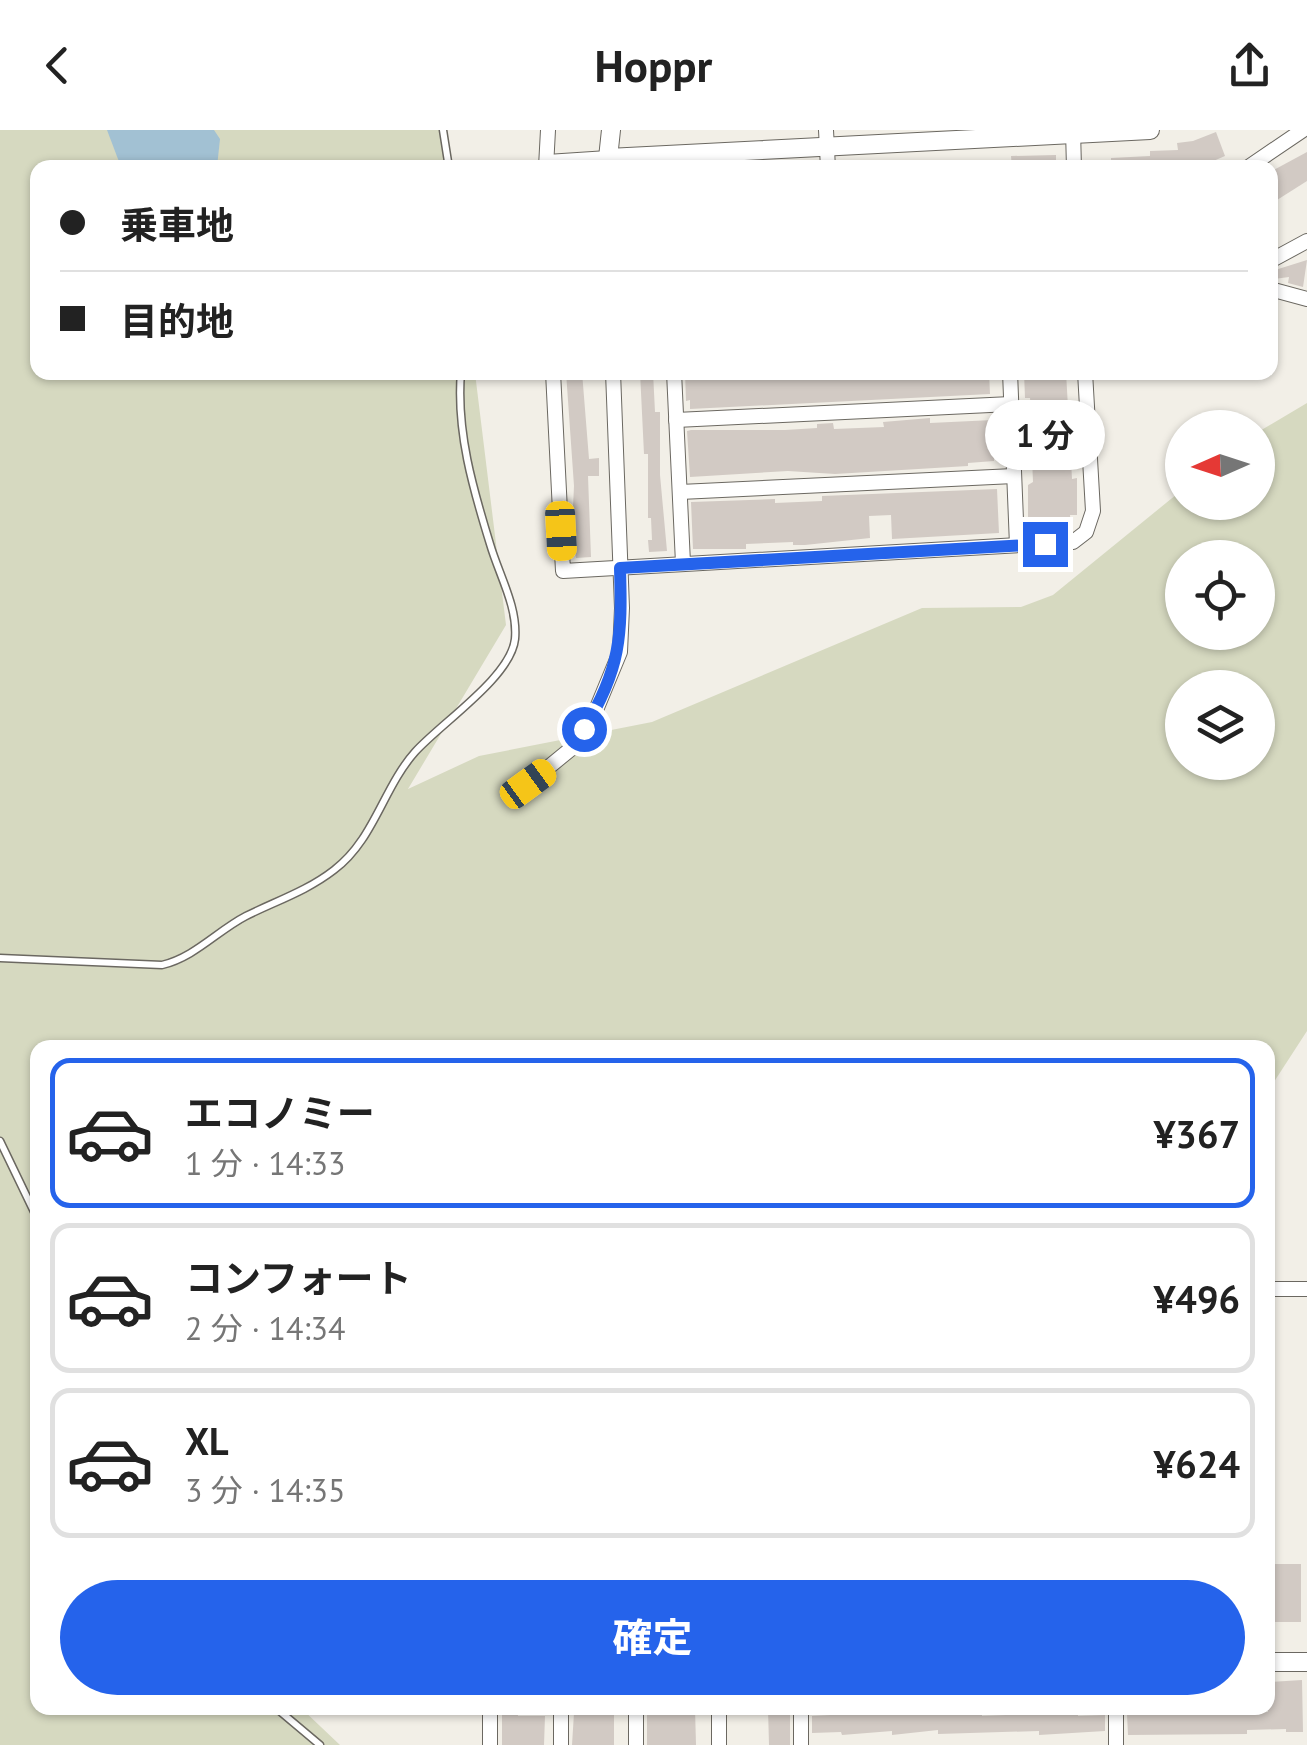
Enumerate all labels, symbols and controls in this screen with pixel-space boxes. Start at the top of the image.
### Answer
text: Hoppr [595,36,712,94]
icon: back [30,38,85,93]
icon: share [1222,38,1277,93]
text: 乗車地 [120,200,234,249]
text: 目的地 [120,296,234,345]
callout: 1 分 [985,399,1105,469]
north arrow [1165,410,1275,520]
map controls [1165,410,1275,780]
text: 1 分 [1016,414,1074,456]
car [544,500,578,562]
route end [1023,522,1068,567]
button: locate [1165,540,1275,650]
button: layers [1165,670,1275,780]
route start [562,707,607,752]
car [495,754,561,814]
icon: car [65,1088,155,1178]
text: エコノミー [185,1088,375,1137]
text: ¥367 [1154,1109,1240,1158]
text: 1 分 · 14:33 [185,1142,345,1184]
icon: car [65,1253,155,1343]
text: コンフォート [185,1253,412,1302]
text: ¥496 [1154,1274,1240,1323]
text: 2 分 · 14:34 [185,1307,345,1349]
text: XL [185,1416,229,1465]
icon: car [65,1418,155,1508]
text: ¥624 [1154,1439,1240,1488]
text: 3 分 · 14:35 [185,1469,345,1511]
button: 確定 [60,1580,1245,1695]

